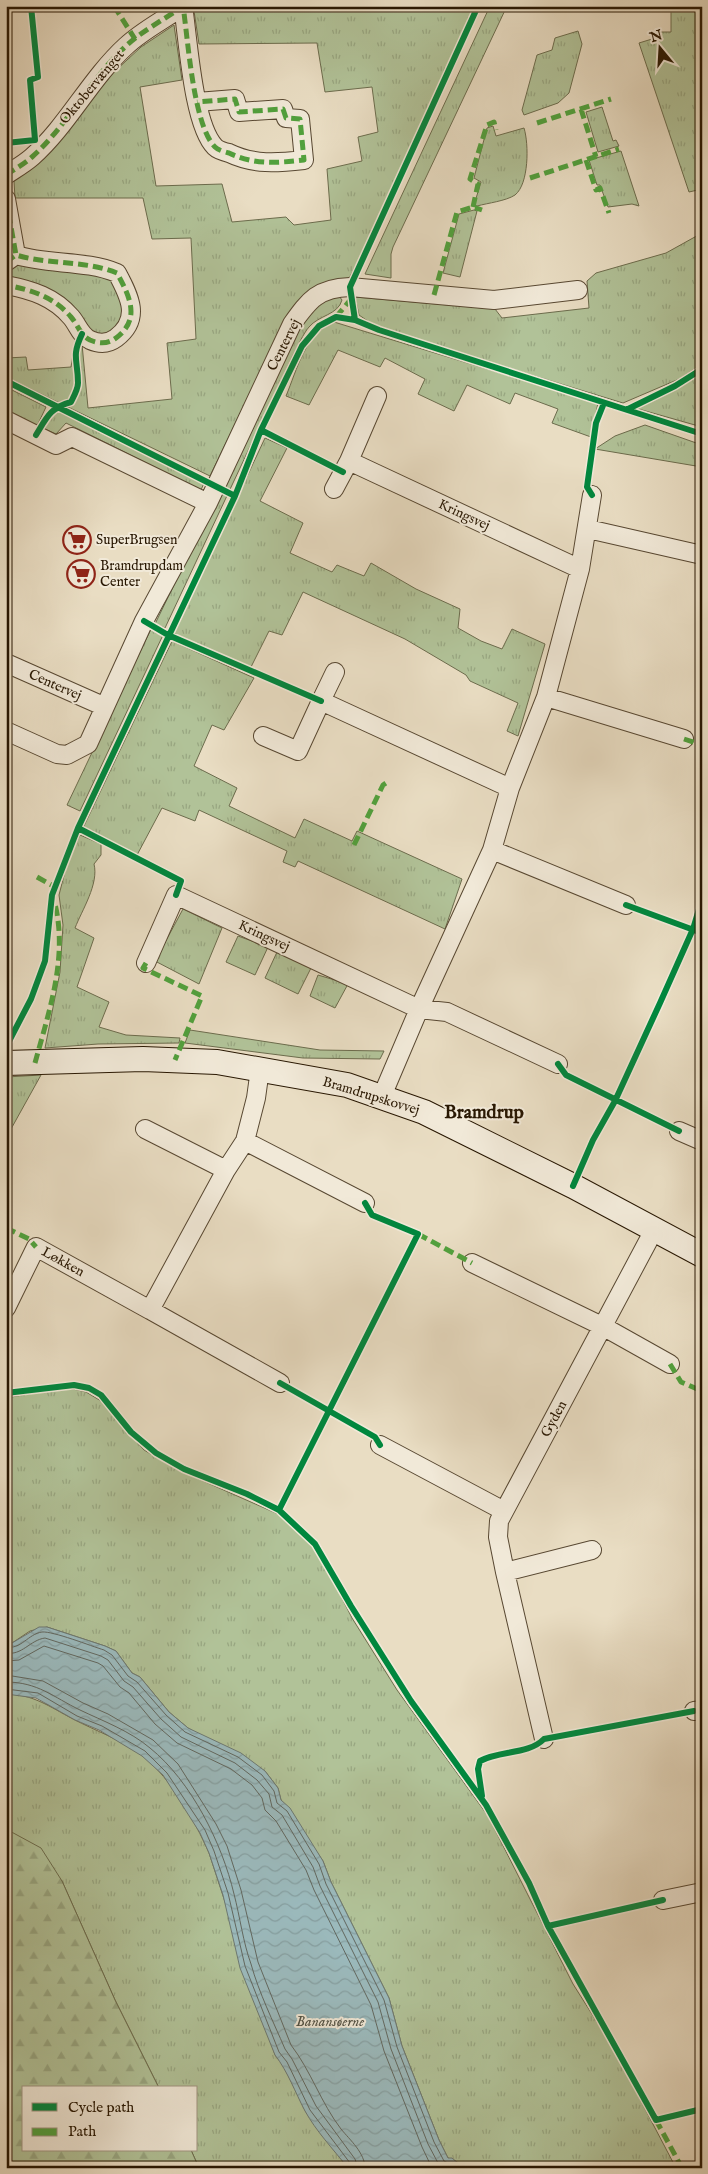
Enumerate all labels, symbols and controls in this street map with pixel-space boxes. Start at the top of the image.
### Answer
north arrow [636,22,686,72]
text: N [647,26,665,47]
street label: Oktobervænget [56,46,129,128]
street label: Centervej [263,316,305,374]
street label: Kringsvej [435,495,493,535]
supermarket icon: SuperBrugsen [62,525,92,555]
place label: SuperBrugsen [96,531,178,549]
place label: Bramdrupdam Center [100,557,183,591]
supermarket icon: Bramdrupdam Center [66,559,96,589]
street label: Centervej [26,665,84,705]
street label: Kringsvej [235,916,293,956]
street label: Bramdrupskovvej [320,1073,422,1119]
district label: Bramdrup [444,1101,525,1125]
street label: Løkken [38,1243,88,1281]
street label: Gyden [537,1397,571,1440]
water label: Banansøerne [296,2012,364,2031]
legend [22,2086,198,2152]
text: Cycle path [68,2098,134,2117]
text: Path [68,2122,96,2141]

